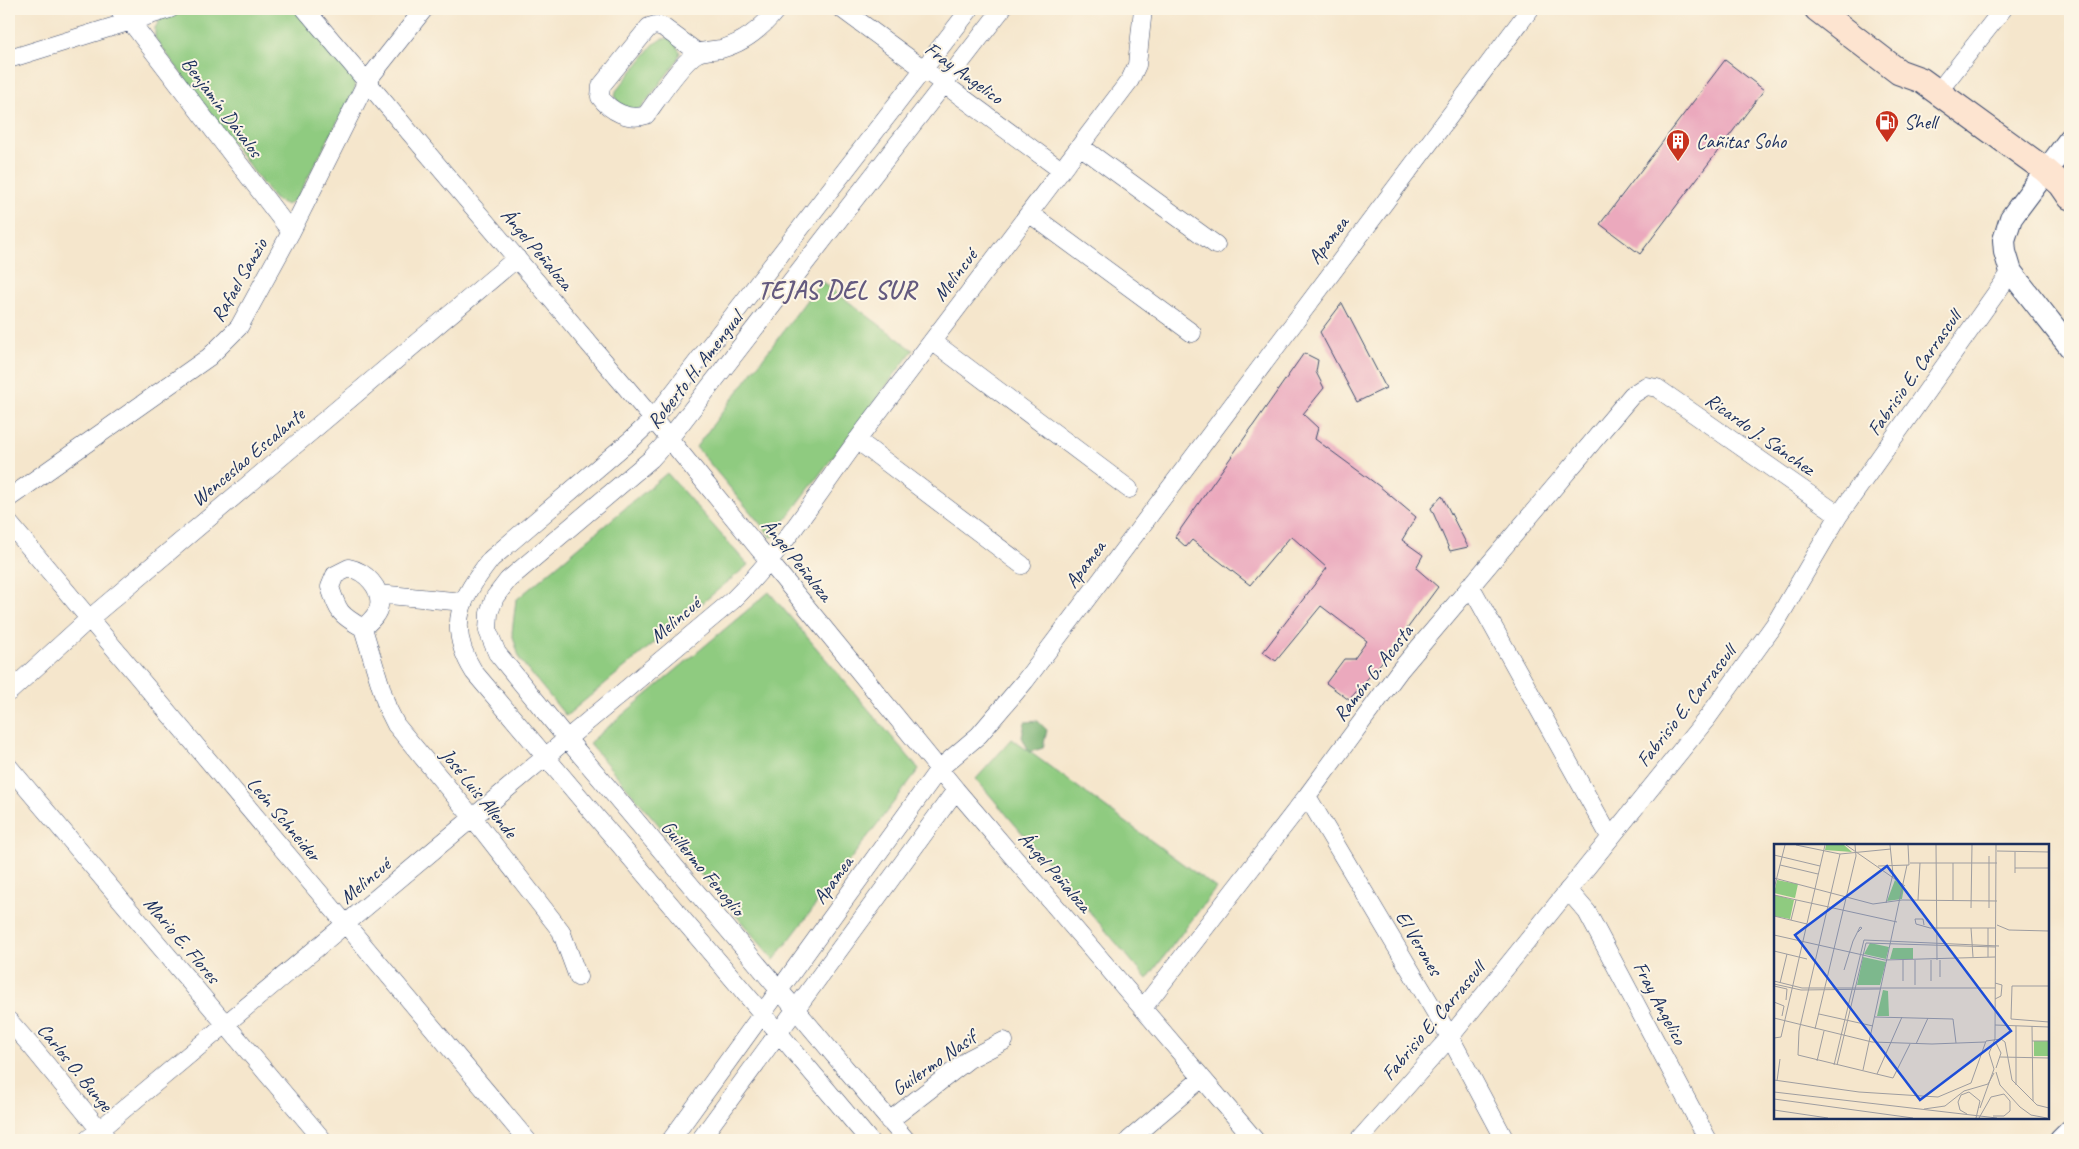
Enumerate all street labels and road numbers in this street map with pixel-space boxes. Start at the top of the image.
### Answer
street label: Fray Angelico [920,36,1009,110]
street label: Benjamín Dávalos [176,52,269,164]
street label: Ángel Peñaloza [496,203,580,296]
street label: Apamea [1302,210,1355,269]
street label: Rafael Sanzio [205,233,273,326]
street label: Melincué [927,241,985,306]
street label: Fabrisio E. Carrascull [1861,303,1969,441]
street label: Roberto H. Amengual [642,304,751,433]
street label: Ricardo J. Sánchez [1700,387,1822,482]
street label: Wenceslao Escalante [186,401,311,512]
street label: Ángel Peñaloza [756,514,839,608]
street label: Apamea [1059,534,1112,593]
street label: Melincué [645,589,708,648]
street label: Ramón G. Acosta [1328,618,1420,726]
street label: Fabrisio E. Carrascull [1631,637,1743,772]
street label: José Luis Allende [435,742,524,844]
street label: León Schneider [241,772,328,868]
street label: Guillermo Fenoglio [656,815,752,922]
street label: Ángel Peñaloza [1013,826,1098,919]
street label: Melincué [335,850,398,909]
street label: Apamea [807,850,860,909]
street label: Mario E. Flores [138,891,227,990]
street label: El Verones [1390,906,1449,982]
street label: Fabrisio E. Carrascull [1376,954,1492,1085]
street label: Fray Angelico [1628,957,1693,1050]
street label: Carlos O. Bunge [32,1018,119,1117]
street label: Guilermo Nasif [887,1022,984,1101]

